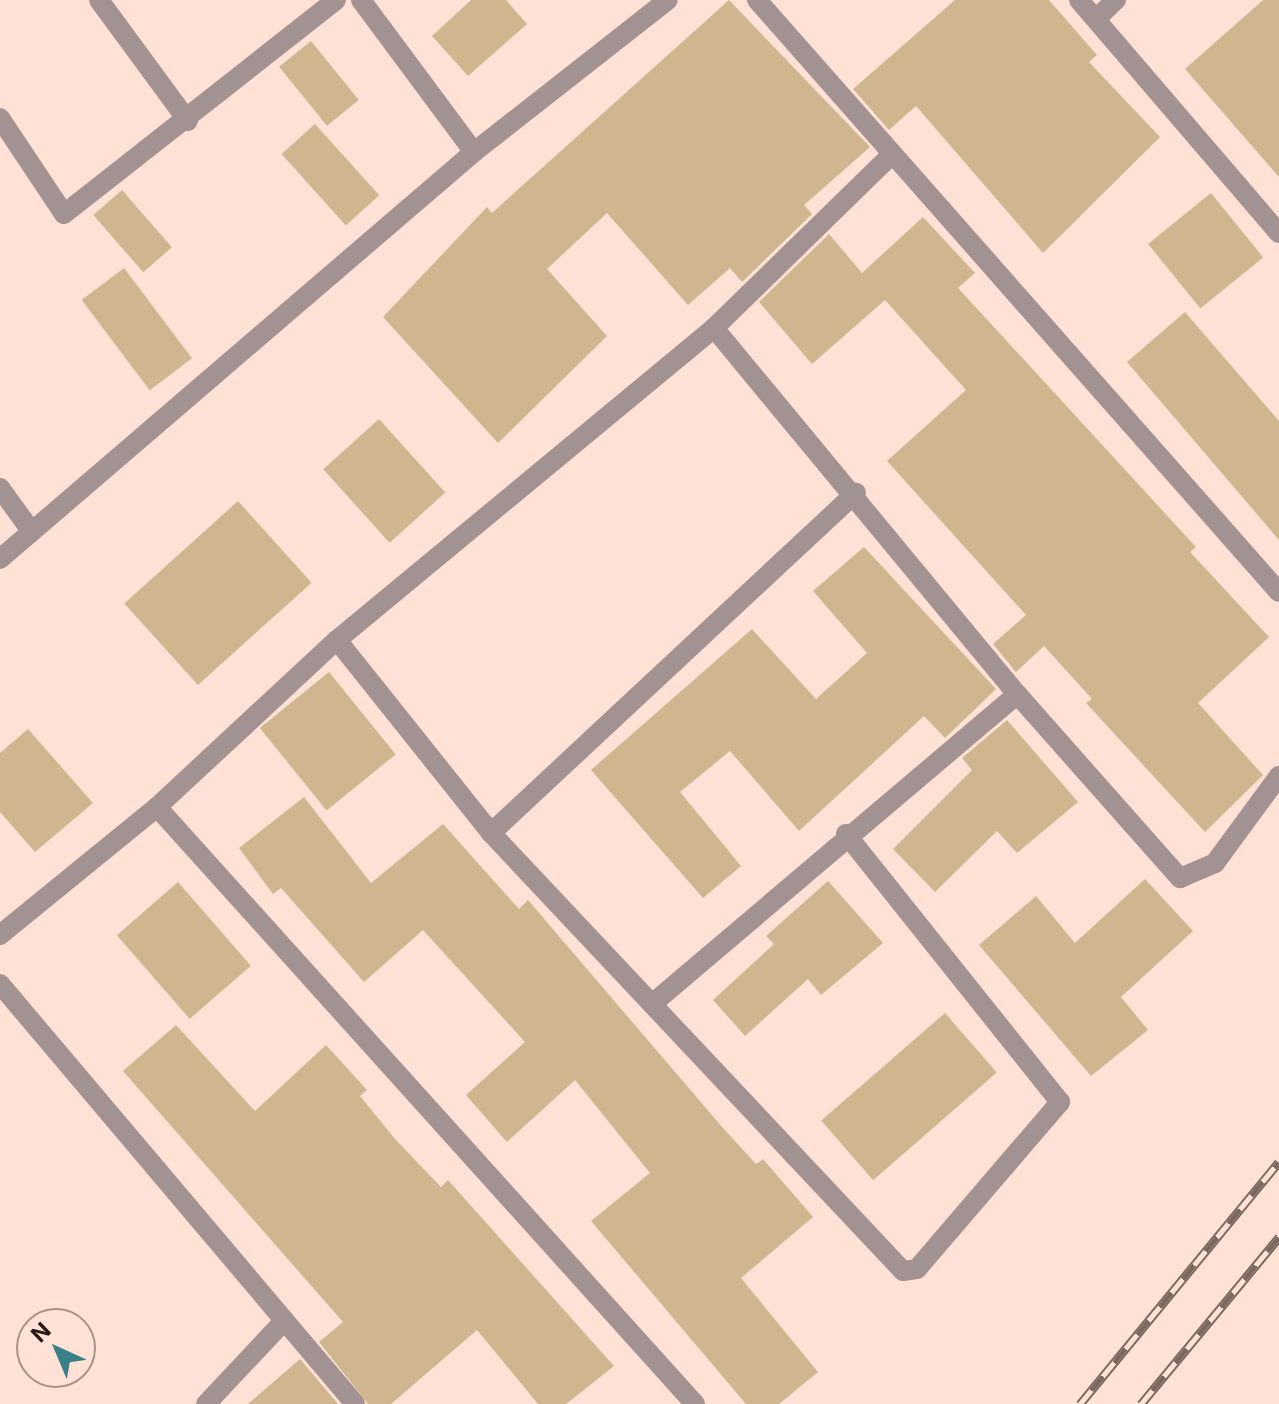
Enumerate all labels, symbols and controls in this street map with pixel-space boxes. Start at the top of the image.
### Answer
north arrow [16,1308,96,1388]
text: N [26,1317,56,1347]

